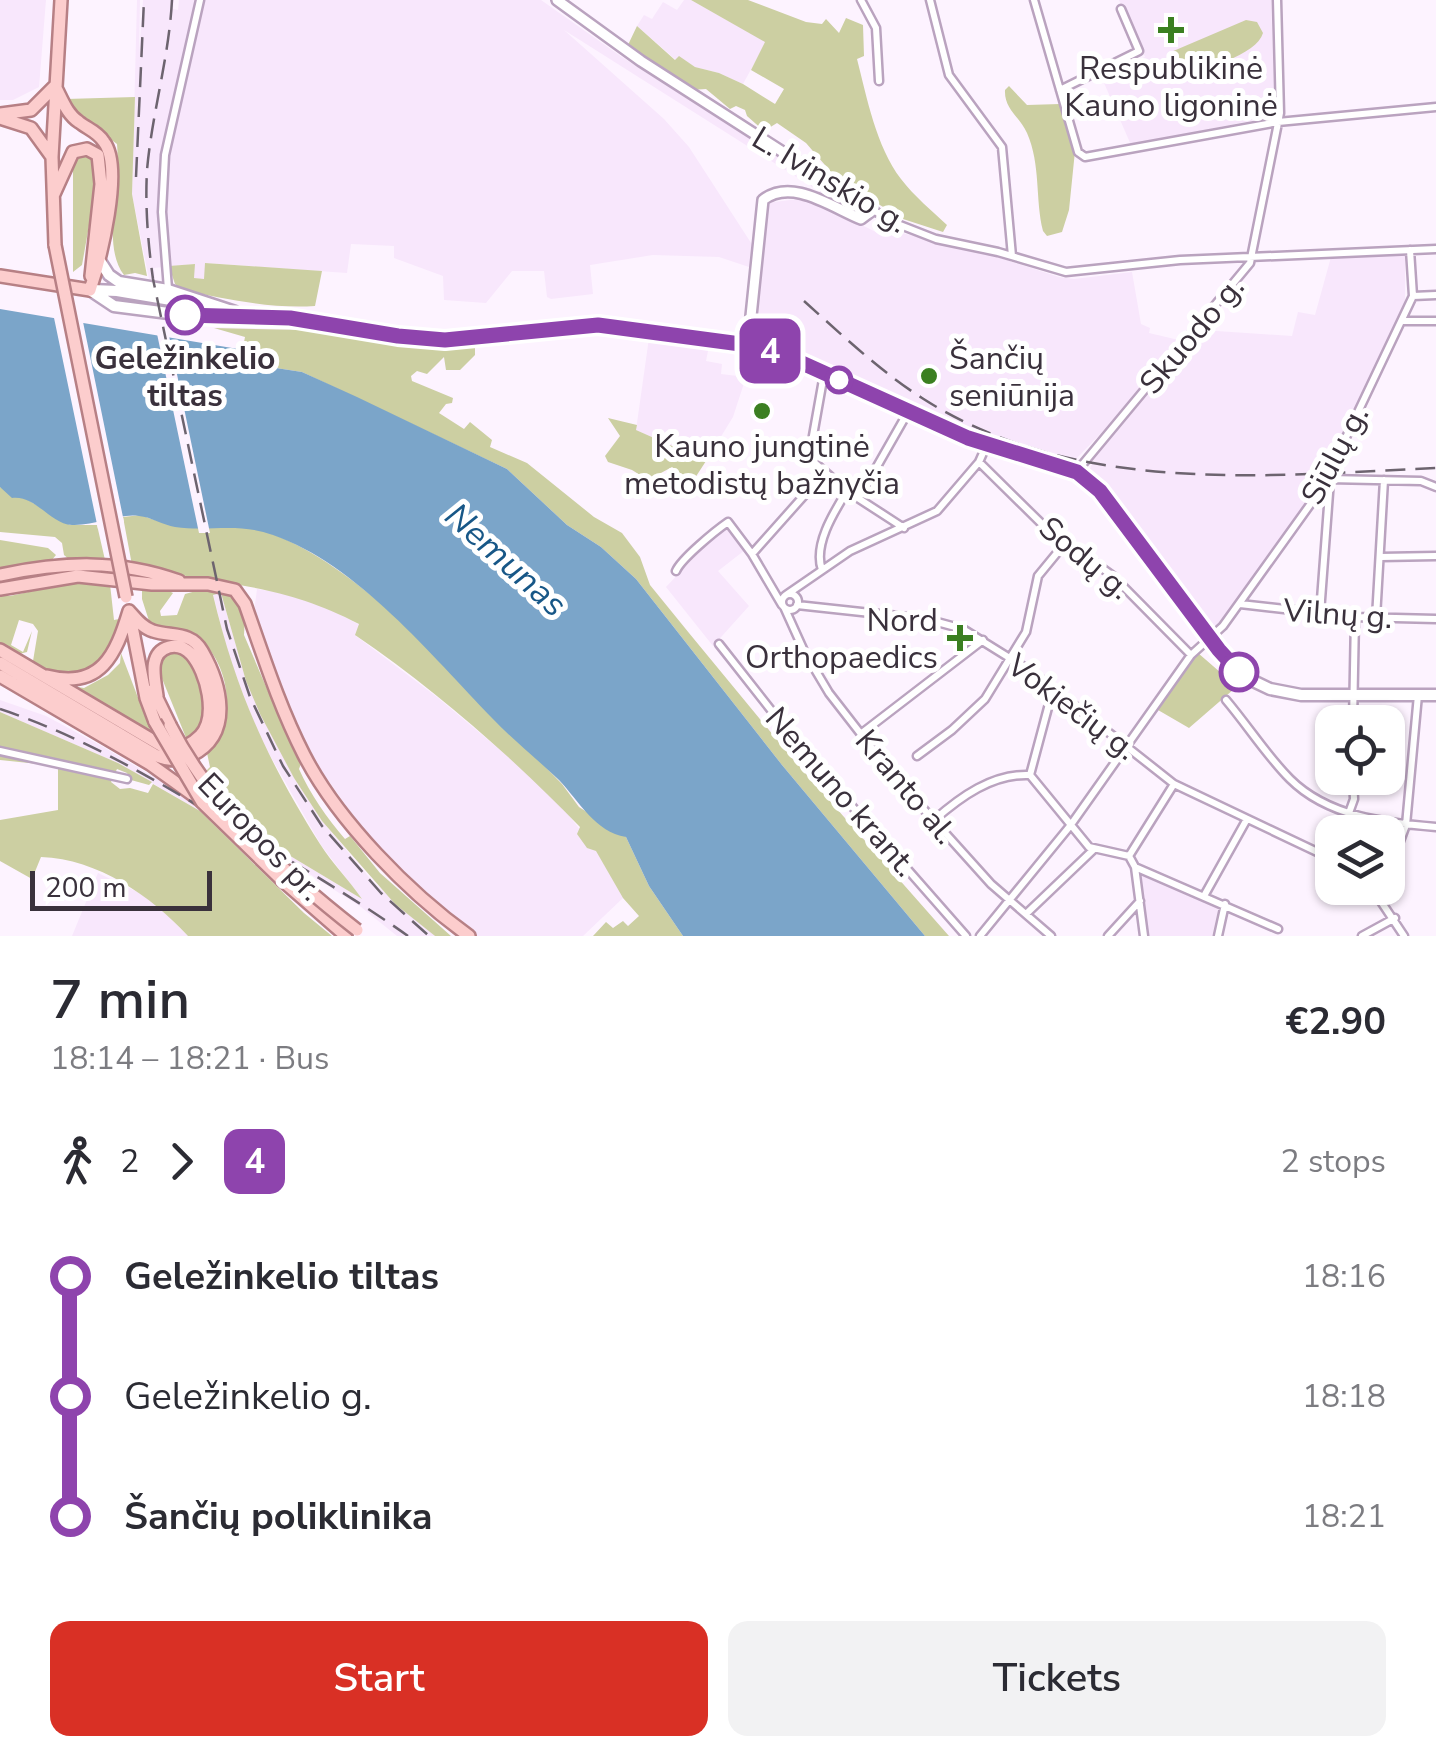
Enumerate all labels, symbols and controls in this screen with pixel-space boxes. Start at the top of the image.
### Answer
marker: Respublikinė Kauno ligoninė [1158,17,1184,43]
place label: Respublikinė Kauno ligoninė [1064,47,1278,127]
street label: L. Ivinskio g. [744,117,916,243]
street label: Skuodo g. [1130,267,1254,403]
marker: Geležinkelio tiltas [166,296,204,334]
line badge: 4 [738,318,802,384]
text: 4 [759,328,781,375]
place label: Geležinkelio tiltas [94,337,276,417]
place label: Šančių seniūnija [949,337,1075,417]
marker: Šančių seniūnija [918,365,940,387]
unlabelled marker [826,367,852,393]
street label: Siūlų g. [1291,398,1379,512]
marker: Kauno jungtinė metodistų bažnyčia [751,400,773,422]
place label: Kauno jungtinė metodistų bažnyčia [624,425,900,505]
water label: Nemunas [435,493,577,627]
street label: Sodų g. [1030,507,1140,609]
street label: Vilnų g. [1281,589,1394,639]
place label: Nord Orthopaedics [745,599,938,679]
marker: Nord Orthopaedics [947,625,973,651]
street label: Vokiečių g. [997,643,1146,770]
unlabelled marker [1220,653,1258,691]
street label: Nemuno krant. [755,698,927,886]
map controls [1315,705,1405,905]
button: locate [1315,705,1405,795]
street label: Kranto al. [845,720,967,854]
street label: Europos pr. [188,764,332,910]
button: layers [1315,815,1405,905]
scale bar [30,866,212,910]
text: 200 m [45,869,127,907]
text: 7 min [50,962,190,1037]
text: €2.90 [1285,996,1386,1047]
text: 18:14 – 18:21 · Bus [50,1037,329,1080]
icon: walk [50,1134,105,1189]
icon: forward [154,1134,209,1189]
text: 4 [244,1138,265,1185]
text: 2 [120,1140,139,1183]
text: 2 stops [1280,1140,1386,1183]
text: Geležinkelio tiltas [124,1251,439,1302]
text: 18:16 [1302,1255,1386,1298]
text: Geležinkelio g. [124,1371,372,1422]
text: 18:18 [1302,1375,1386,1418]
text: Šančių poliklinika [124,1491,432,1542]
text: 18:21 [1302,1495,1386,1538]
button: Start [50,1621,708,1736]
button: Tickets [728,1621,1386,1736]

